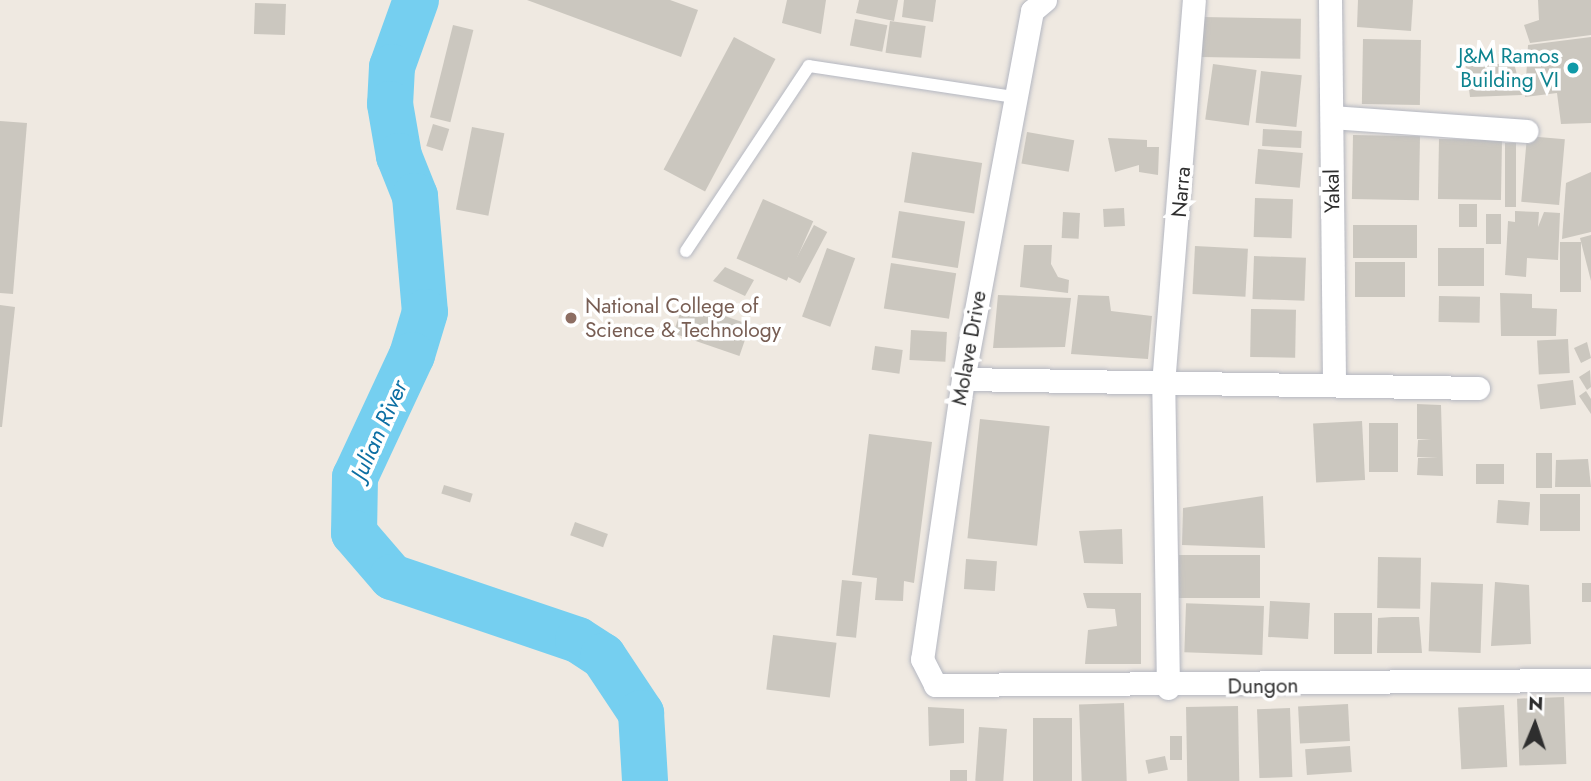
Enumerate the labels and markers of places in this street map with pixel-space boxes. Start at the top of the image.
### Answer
place label: J&M Ramos Building VI [1458,43,1559,93]
marker: J&M Ramos Building VI [1565,60,1581,76]
place label: National College of Science & Technology [585,293,781,343]
marker: National College of Science & Technology [563,310,579,326]

